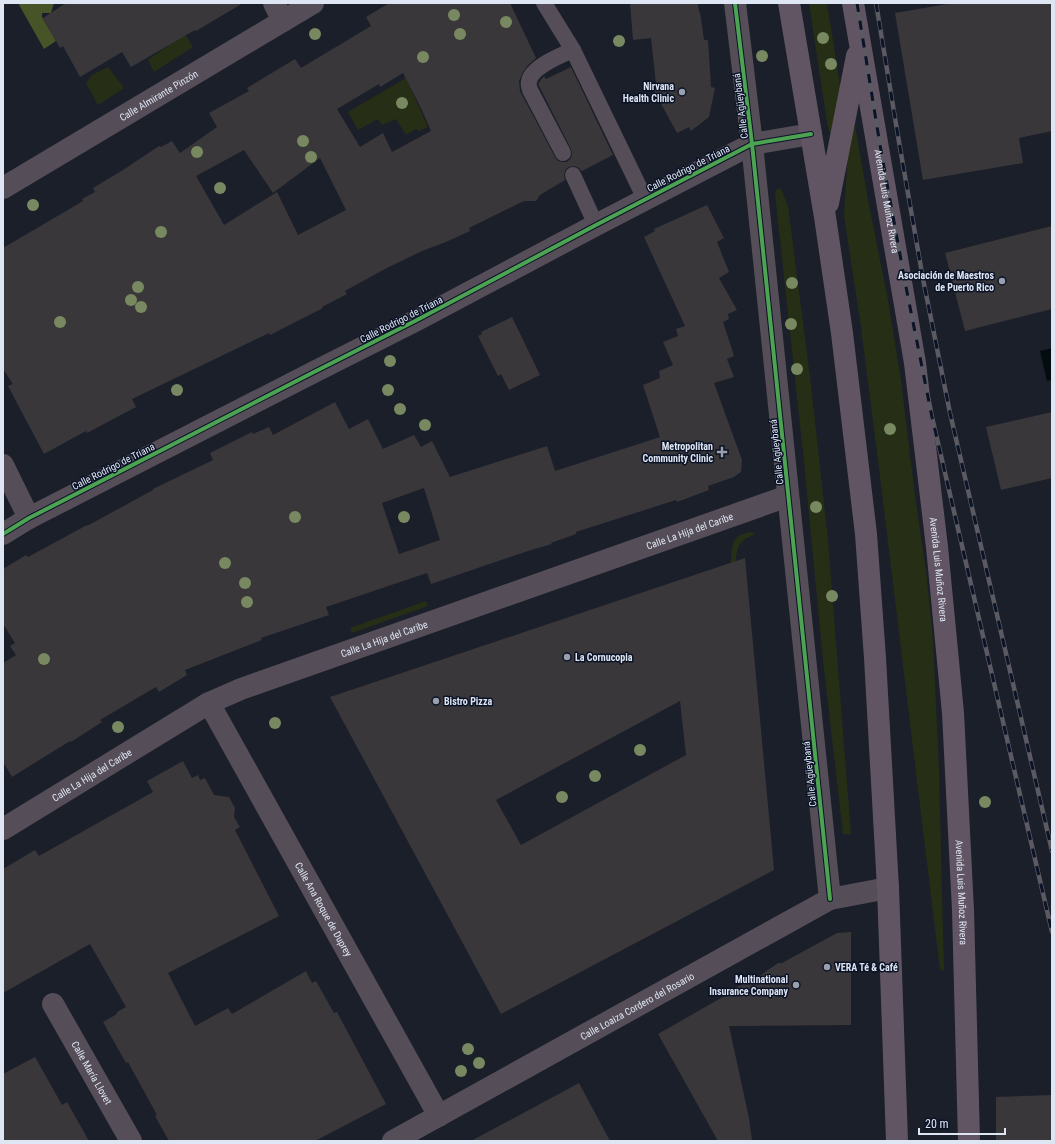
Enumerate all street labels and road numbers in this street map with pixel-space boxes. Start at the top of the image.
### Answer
street label: Calle Almirante Pinzón [118,68,200,123]
street label: Calle Agüeybaná [731,72,750,139]
street label: Calle Rodrigo de Triana [645,143,732,194]
street label: Avenida Luis Muñoz Rivera [872,148,901,254]
street label: Calle Rodrigo de Triana [358,294,445,345]
street label: Calle Agüeybaná [768,418,785,485]
street label: Calle Rodrigo de Triana [70,441,157,492]
street label: Calle La Hija del Caribe [645,511,735,552]
street label: Avenida Luis Muñoz Rivera [927,516,949,622]
street label: Calle La Hija del Caribe [339,619,429,659]
street label: Calle Agüeybaná [801,740,818,807]
street label: Calle La Hija del Caribe [50,746,134,804]
street label: Avenida Luis Muñoz Rivera [953,840,969,945]
street label: Calle Ana Roque de Duprey [293,860,354,958]
street label: Calle Loaiza Cordero del Rosario [579,970,696,1042]
street label: Calle María Llovet [69,1039,114,1106]

